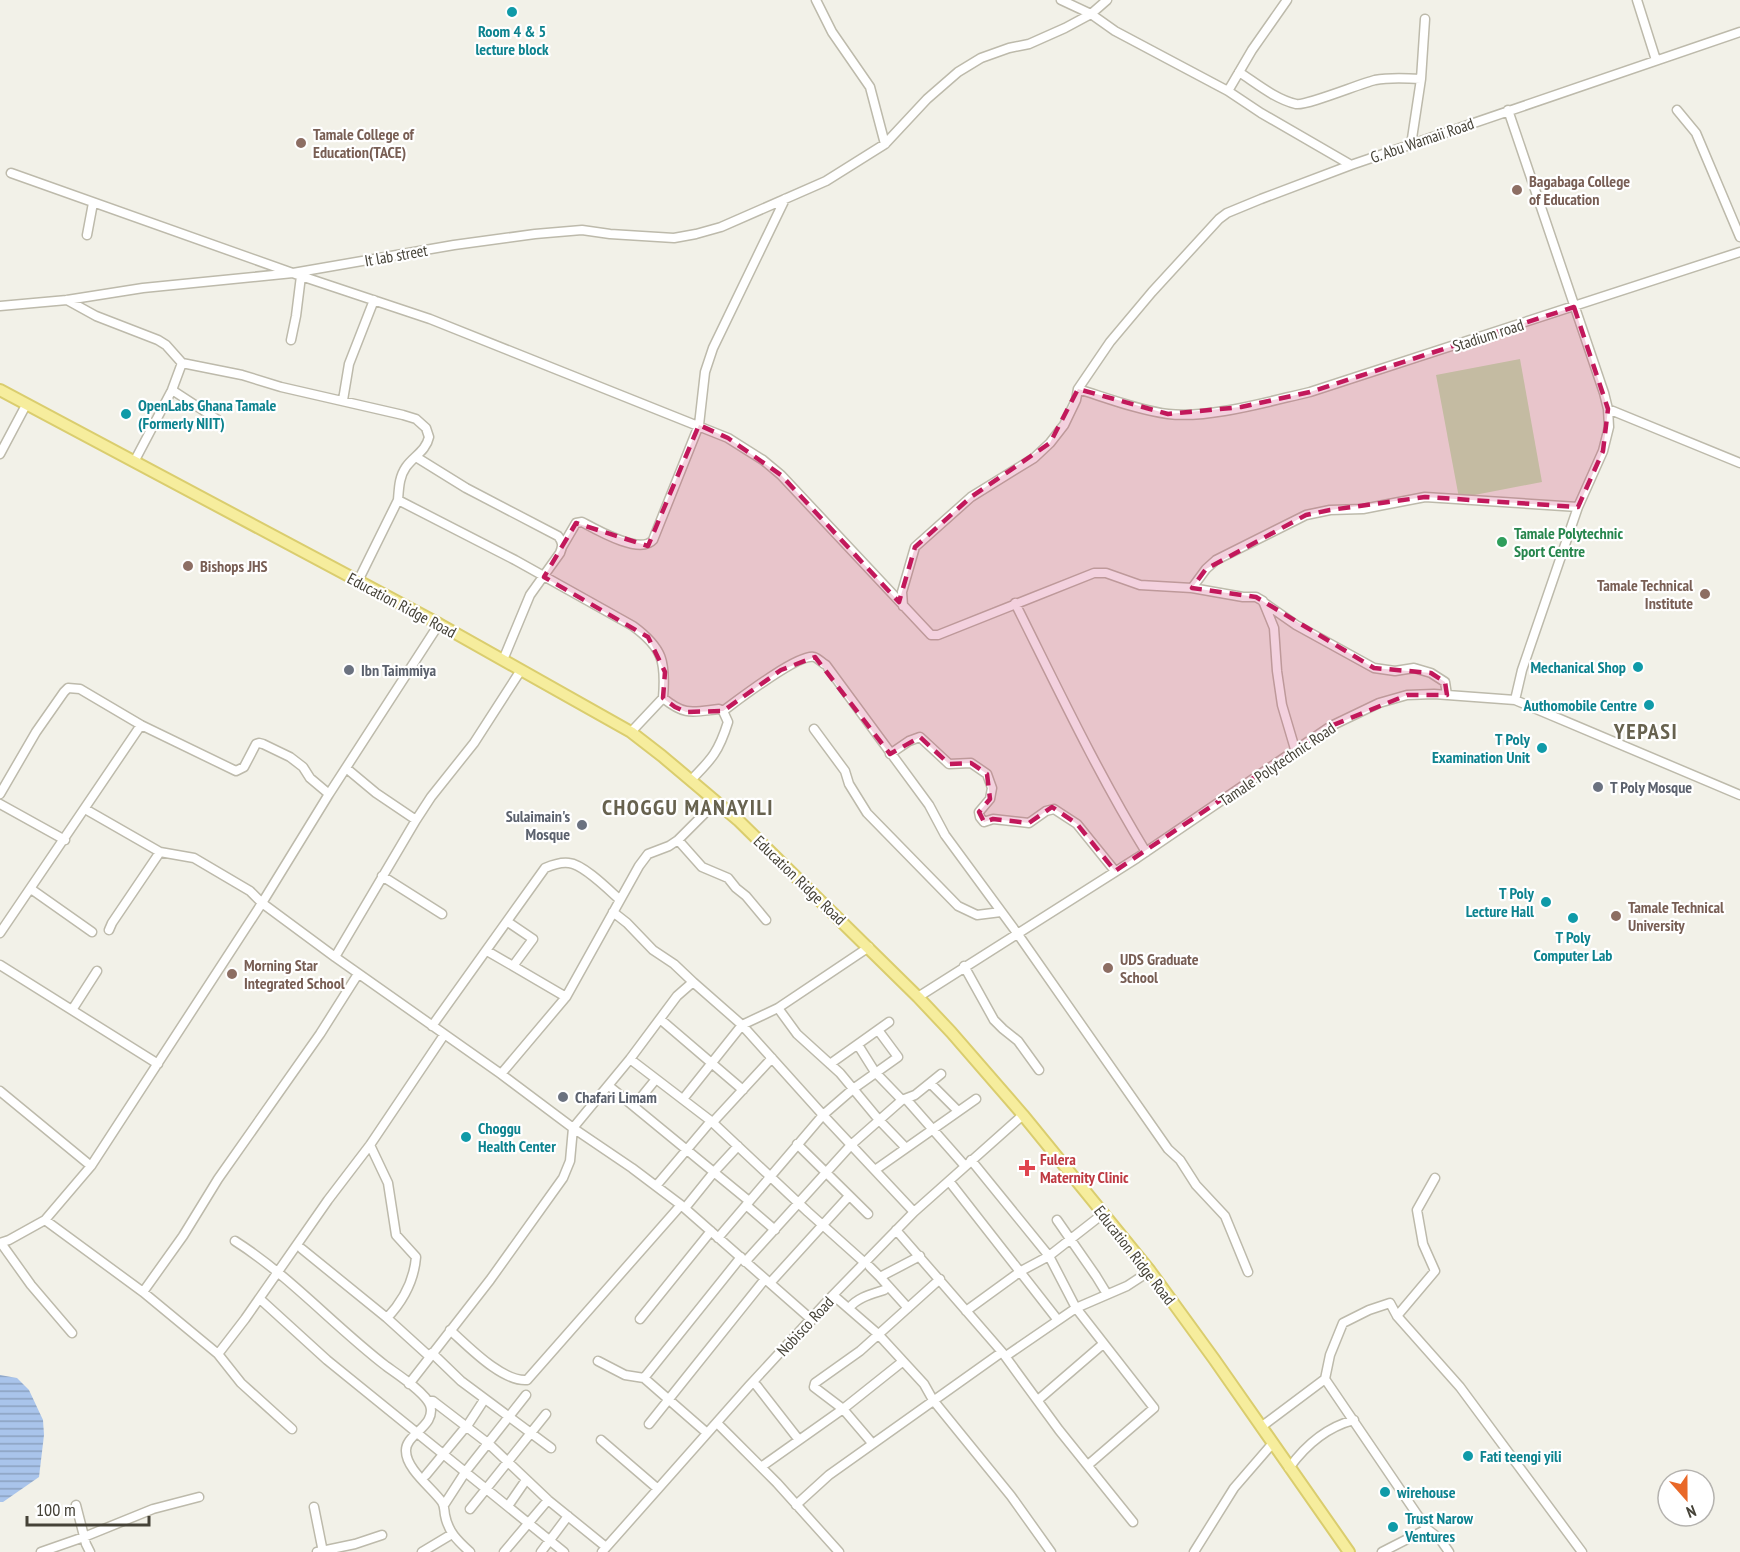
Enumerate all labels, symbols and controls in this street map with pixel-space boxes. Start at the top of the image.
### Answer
marker: Room 4 & 5 lecture block [505,5,519,19]
place label: Room 4 & 5 lecture block [475,21,549,59]
street label: G. Abu Wamaii Road [1368,113,1477,167]
place label: Tamale College of Education(TACE) [313,124,415,162]
marker: Tamale College of Education(TACE) [294,136,308,150]
place label: Bagabaga College of Education [1529,171,1630,209]
marker: Bagabaga College of Education [1510,183,1524,197]
street label: It lab street [363,240,430,270]
street label: Stadium road [1450,314,1526,356]
place label: OpenLabs Ghana Tamale (Formerly NIIT) [138,395,277,433]
marker: OpenLabs Ghana Tamale (Formerly NIIT) [119,407,133,421]
place label: Tamale Polytechnic Sport Centre [1514,523,1623,561]
marker: Tamale Polytechnic Sport Centre [1495,535,1509,549]
place label: Bishops JHS [200,556,268,576]
marker: Bishops JHS [181,559,195,573]
street label: Education Ridge Road [344,568,460,642]
place label: Tamale Technical Institute [1597,575,1693,613]
marker: Tamale Technical Institute [1698,587,1712,601]
place label: Mechanical Shop [1530,657,1626,677]
place label: Ibn Taimmiya [361,660,437,680]
marker: Mechanical Shop [1631,660,1645,674]
marker: Ibn Taimmiya [342,663,356,677]
place label: Authomobile Centre [1523,695,1637,715]
marker: Authomobile Centre [1642,698,1656,712]
district label: YEPASI [1613,717,1678,745]
street label: Tamale Polytechnic Road [1215,718,1339,810]
place label: T Poly Examination Unit [1432,729,1531,767]
marker: T Poly Examination Unit [1535,741,1549,755]
place label: T Poly Mosque [1610,777,1692,797]
marker: T Poly Mosque [1591,780,1605,794]
district label: CHOGGU MANAYILI [602,793,774,821]
place label: Sulaimain's Mosque [506,806,570,844]
marker: Sulaimain's Mosque [575,818,589,832]
street label: Education Ridge Road [750,831,850,929]
place label: T Poly Lecture Hall [1466,883,1535,921]
marker: T Poly Lecture Hall [1539,895,1553,909]
place label: Tamale Technical University [1628,897,1724,935]
marker: Tamale Technical University [1609,909,1623,923]
marker: T Poly Computer Lab [1566,911,1580,925]
place label: T Poly Computer Lab [1534,927,1612,965]
place label: UDS Graduate School [1120,949,1199,987]
place label: Morning Star Integrated School [244,955,345,993]
marker: UDS Graduate School [1101,961,1115,975]
marker: Morning Star Integrated School [225,967,239,981]
place label: Chafari Limam [575,1087,657,1107]
marker: Chafari Limam [556,1090,570,1104]
place label: Choggu Health Center [478,1118,556,1156]
marker: Choggu Health Center [459,1130,473,1144]
place label: Fulera Maternity Clinic [1040,1149,1129,1187]
marker: Fulera Maternity Clinic [1018,1159,1036,1177]
street label: Education Ridge Road [1090,1201,1180,1309]
street label: Nobisco Road [772,1292,838,1360]
place label: Fati teengi yili [1480,1446,1562,1466]
marker: Fati teengi yili [1461,1449,1475,1463]
north arrow [1656,1468,1716,1528]
place label: wirehouse [1396,1482,1456,1502]
marker: wirehouse [1378,1485,1392,1499]
scale bar [27,1489,148,1527]
text: 100 m [36,1498,76,1521]
text: N [1684,1501,1699,1523]
place label: Trust Narow Ventures [1404,1508,1474,1546]
marker: Trust Narow Ventures [1386,1520,1400,1534]

